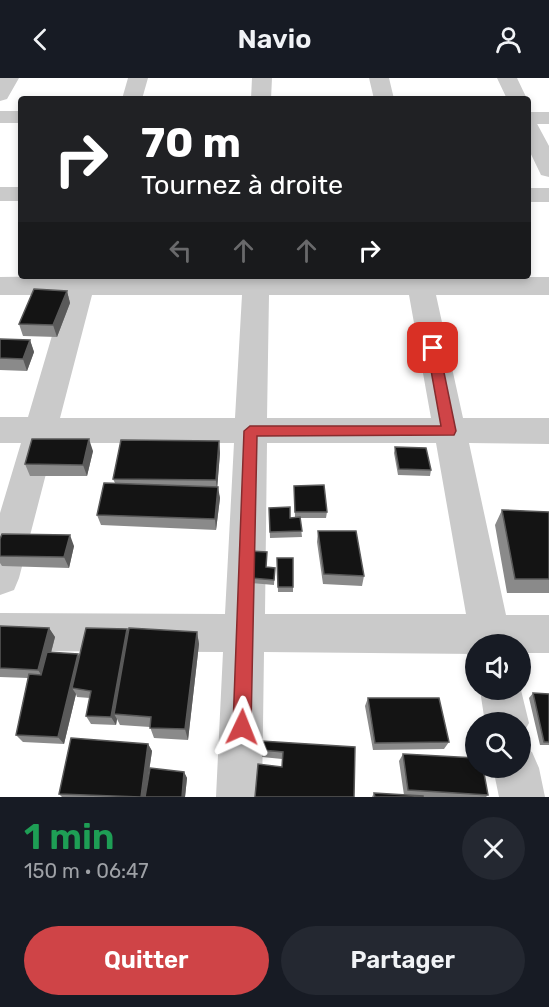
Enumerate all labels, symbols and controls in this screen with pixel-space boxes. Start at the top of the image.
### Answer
icon: back [24,23,57,56]
text: Navio [238,23,311,55]
icon: person [492,23,525,56]
text: 70 m [141,118,241,168]
icon: right [42,120,120,198]
text: Tournez à droite [141,169,343,201]
icon: left [164,234,197,267]
icon: ahead [227,234,260,267]
icon: ahead [290,234,323,267]
icon: right [353,234,386,267]
pin [407,322,458,373]
icon: arrive [416,331,449,364]
map controls [465,634,531,778]
button: sound [465,634,531,700]
position arrow [210,695,274,759]
button: search [465,712,531,778]
text: 1 min [24,815,115,858]
button: close [462,817,525,880]
text: 150 m · 06:47 [24,859,148,883]
button: Quitter [24,926,269,995]
button: Partager [281,926,525,995]

